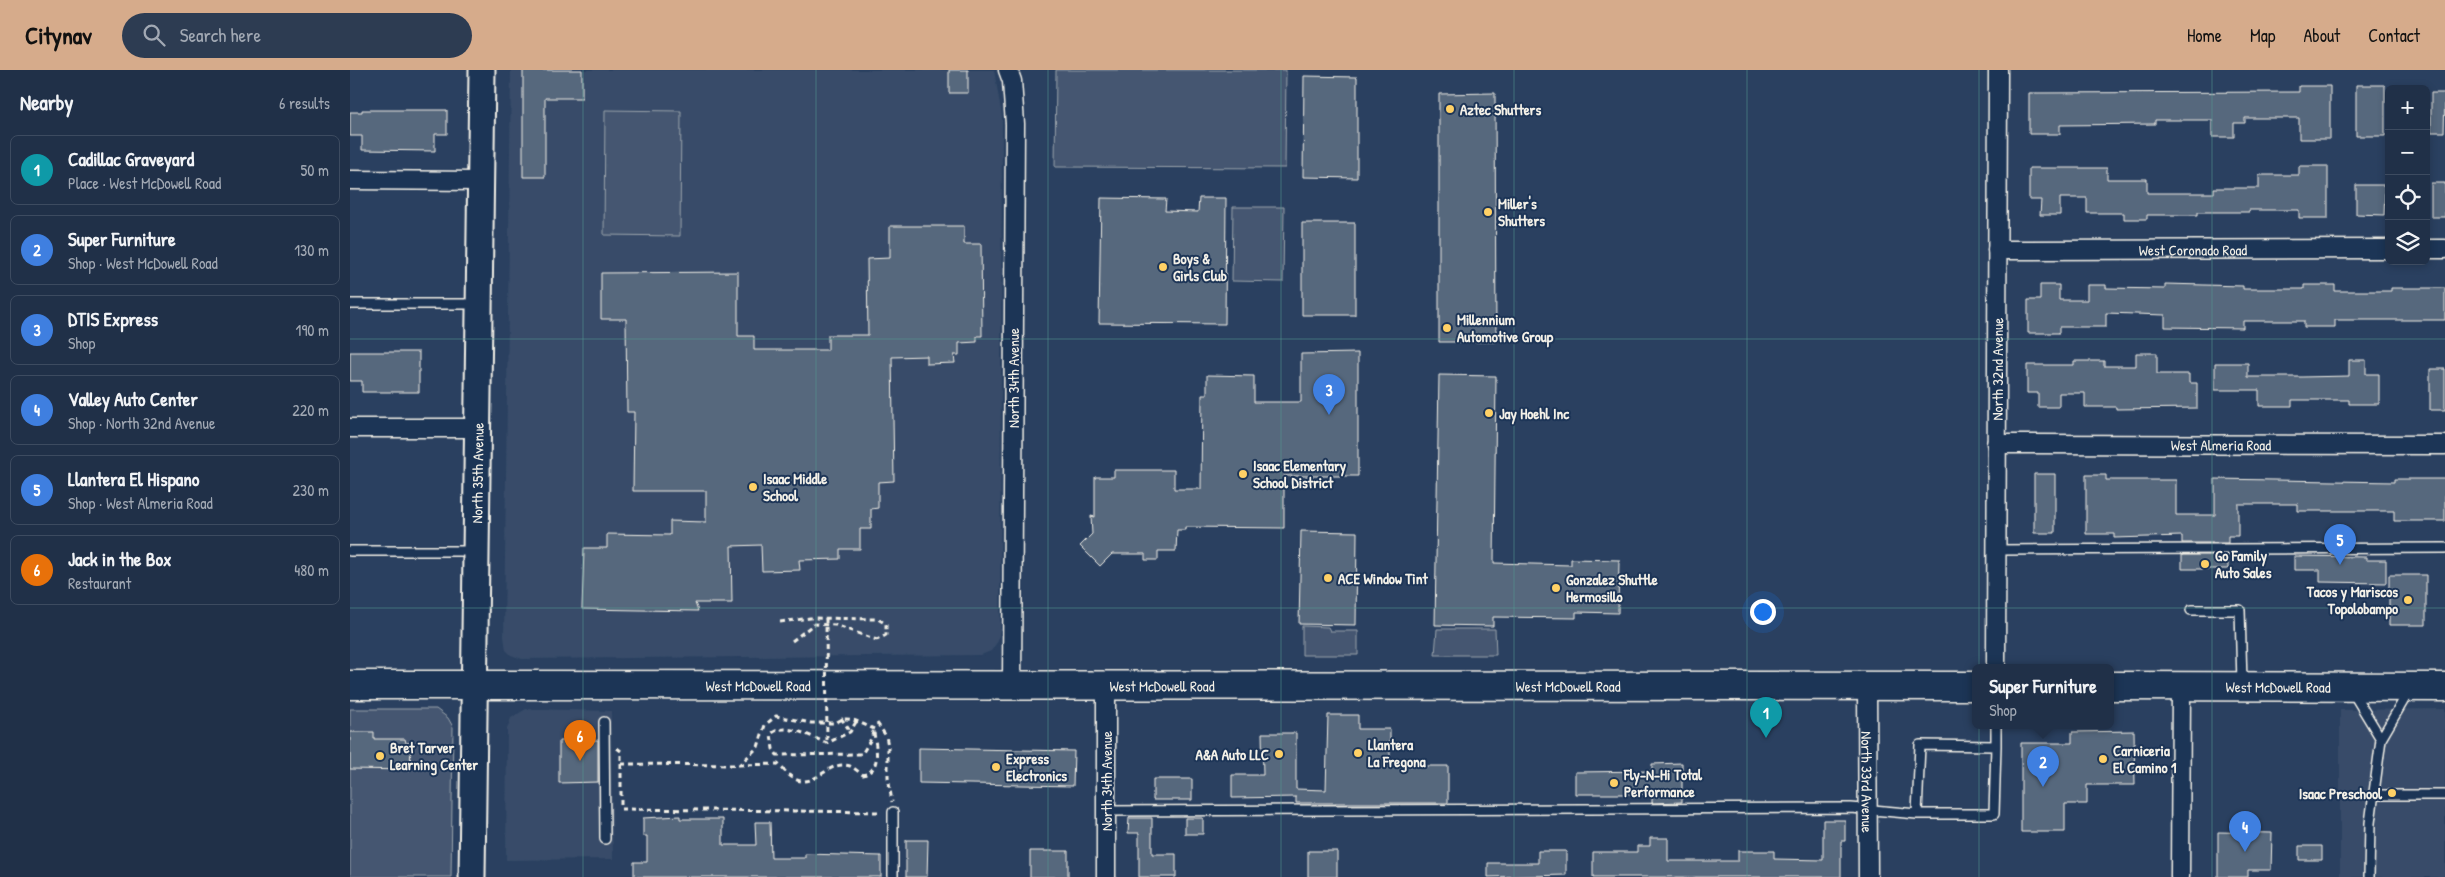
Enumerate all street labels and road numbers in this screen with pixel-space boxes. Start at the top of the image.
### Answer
street label: West Coronado Road [2139,239,2247,260]
street label: North 32nd Avenue [1986,318,2008,420]
street label: North 34th Avenue [1003,328,1024,428]
street label: North 35th Avenue [466,422,488,524]
street label: West Almeria Road [2171,434,2271,455]
street label: West McDowell Road [705,675,811,696]
street label: West McDowell Road [1109,675,1215,696]
street label: West McDowell Road [1515,675,1621,696]
street label: West McDowell Road [2225,676,2331,697]
street label: North 34th Avenue [1096,731,1117,831]
street label: North 33rd Avenue [1857,731,1878,833]

